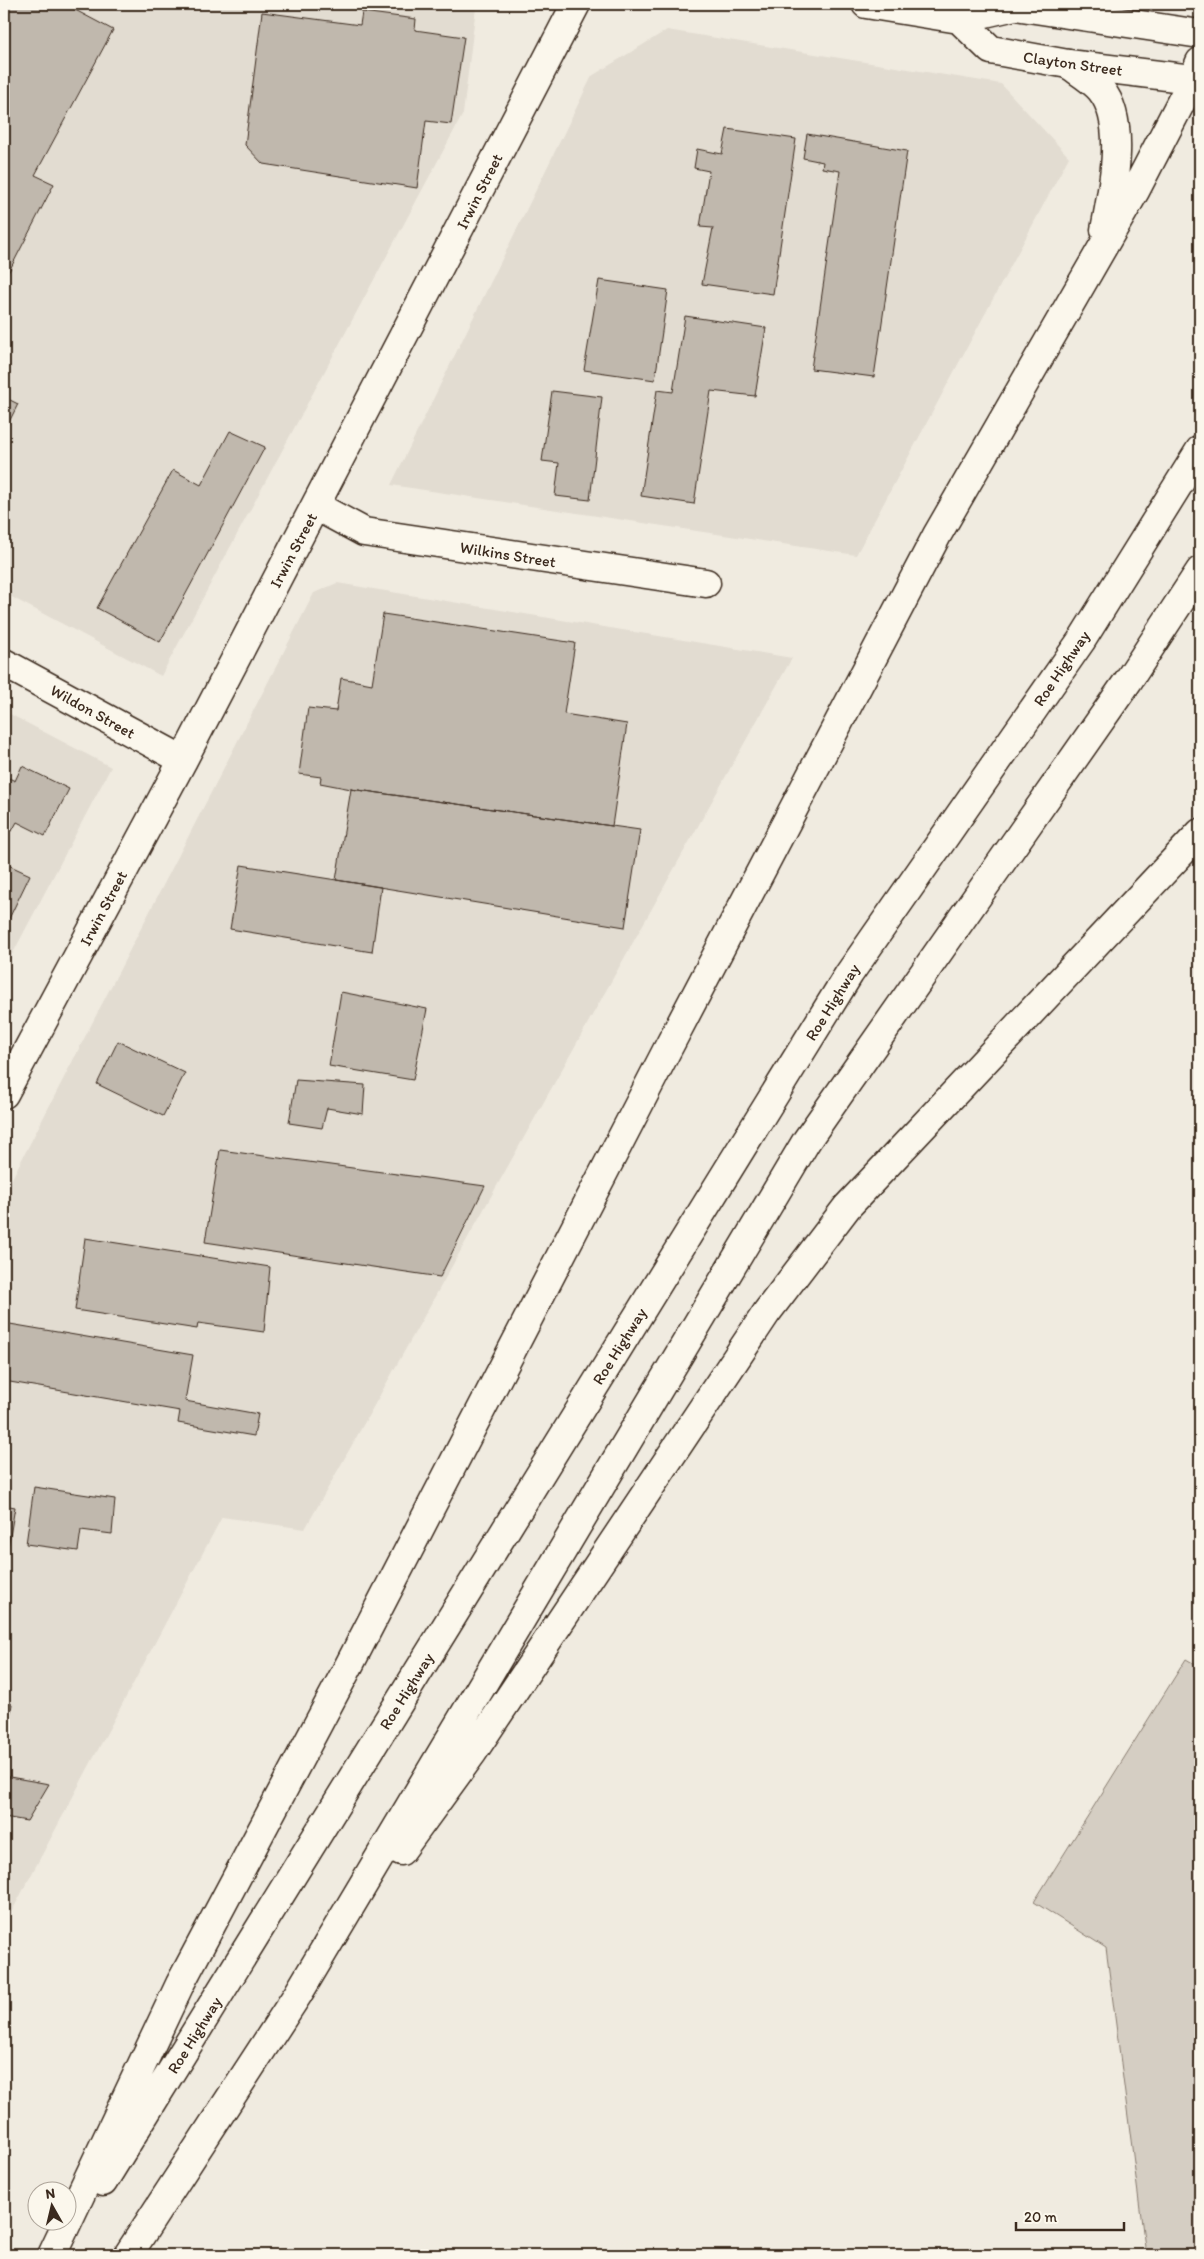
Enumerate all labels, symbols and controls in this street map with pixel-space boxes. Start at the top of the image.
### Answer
street label: Clayton Street [1022,47,1124,80]
street label: Irwin Street [452,150,507,232]
street label: Irwin Street [266,509,321,591]
street label: Wilkins Street [459,538,557,571]
street label: Roe Highway [1029,626,1094,710]
street label: Wildon Street [47,680,139,743]
street label: Irwin Street [76,867,131,949]
street label: Roe Highway [801,960,864,1044]
street label: Roe Highway [588,1304,651,1388]
street label: Roe Highway [375,1649,438,1733]
street label: Roe Highway [163,1993,226,2077]
north arrow [28,2182,78,2232]
text: N [44,2185,56,2203]
scale bar [1016,2199,1124,2231]
text: 20 m [1024,2208,1058,2226]

